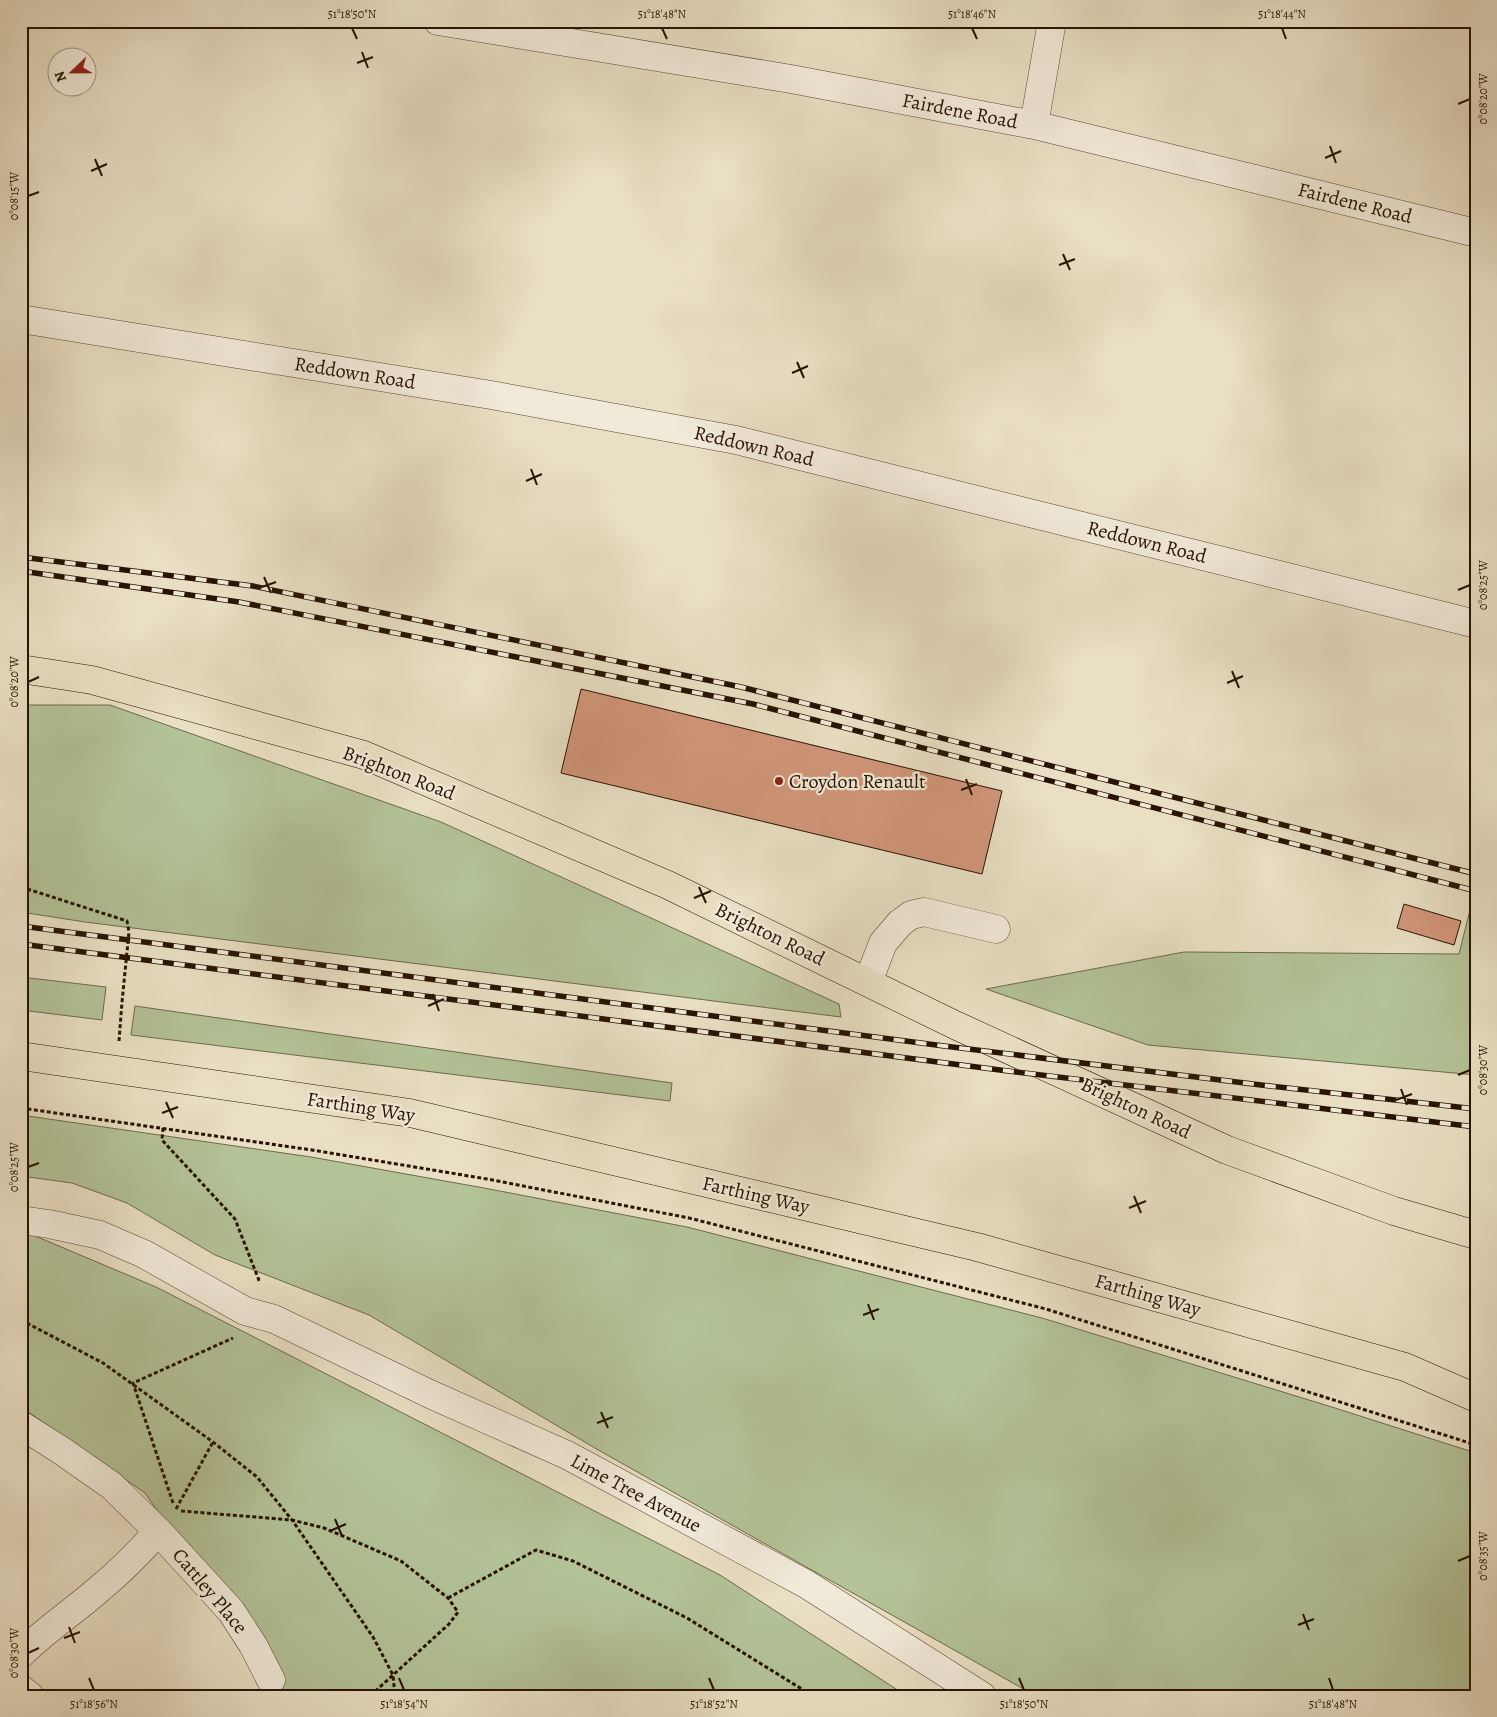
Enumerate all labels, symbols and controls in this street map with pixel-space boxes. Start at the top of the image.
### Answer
text: 51°18'50"N [328,6,377,22]
text: 51°18'48"N [638,6,687,22]
text: 51°18'46"N [948,6,996,22]
text: 51°18'44"N [1258,6,1306,22]
north arrow [48,48,98,98]
text: N [50,68,71,85]
text: 0°08'20"W [1475,73,1491,125]
street label: Fairdene Road [900,87,1020,135]
text: 0°08'15"W [6,171,22,220]
street label: Fairdene Road [1295,176,1415,230]
street label: Reddown Road [292,350,418,396]
street label: Reddown Road [691,419,817,473]
street label: Reddown Road [1084,514,1210,570]
text: 0°08'25"W [1475,559,1491,610]
text: 0°08'20"W [6,656,22,708]
street label: Brighton Road [339,739,460,807]
place label: Croydon Renault [789,768,926,795]
marker: Croydon Renault [773,775,785,787]
street label: Brighton Road [711,896,830,972]
text: 0°08'30"W [1475,1044,1491,1095]
street label: Brighton Road [1076,1071,1196,1145]
street label: Farthing Way [305,1085,418,1129]
text: 0°08'25"W [6,1141,22,1192]
street label: Farthing Way [700,1170,813,1221]
street label: Farthing Way [1092,1267,1205,1323]
street label: Lime Tree Avenue [566,1447,706,1539]
text: 0°08'35"W [1475,1531,1491,1581]
street label: Cattley Place [166,1542,254,1640]
text: 0°08'30"W [6,1627,22,1678]
text: 51°18'56"N [70,1696,118,1712]
text: 51°18'54"N [380,1696,428,1712]
text: 51°18'52"N [690,1696,738,1712]
text: 51°18'50"N [1000,1696,1049,1712]
text: 51°18'48"N [1309,1696,1358,1712]

